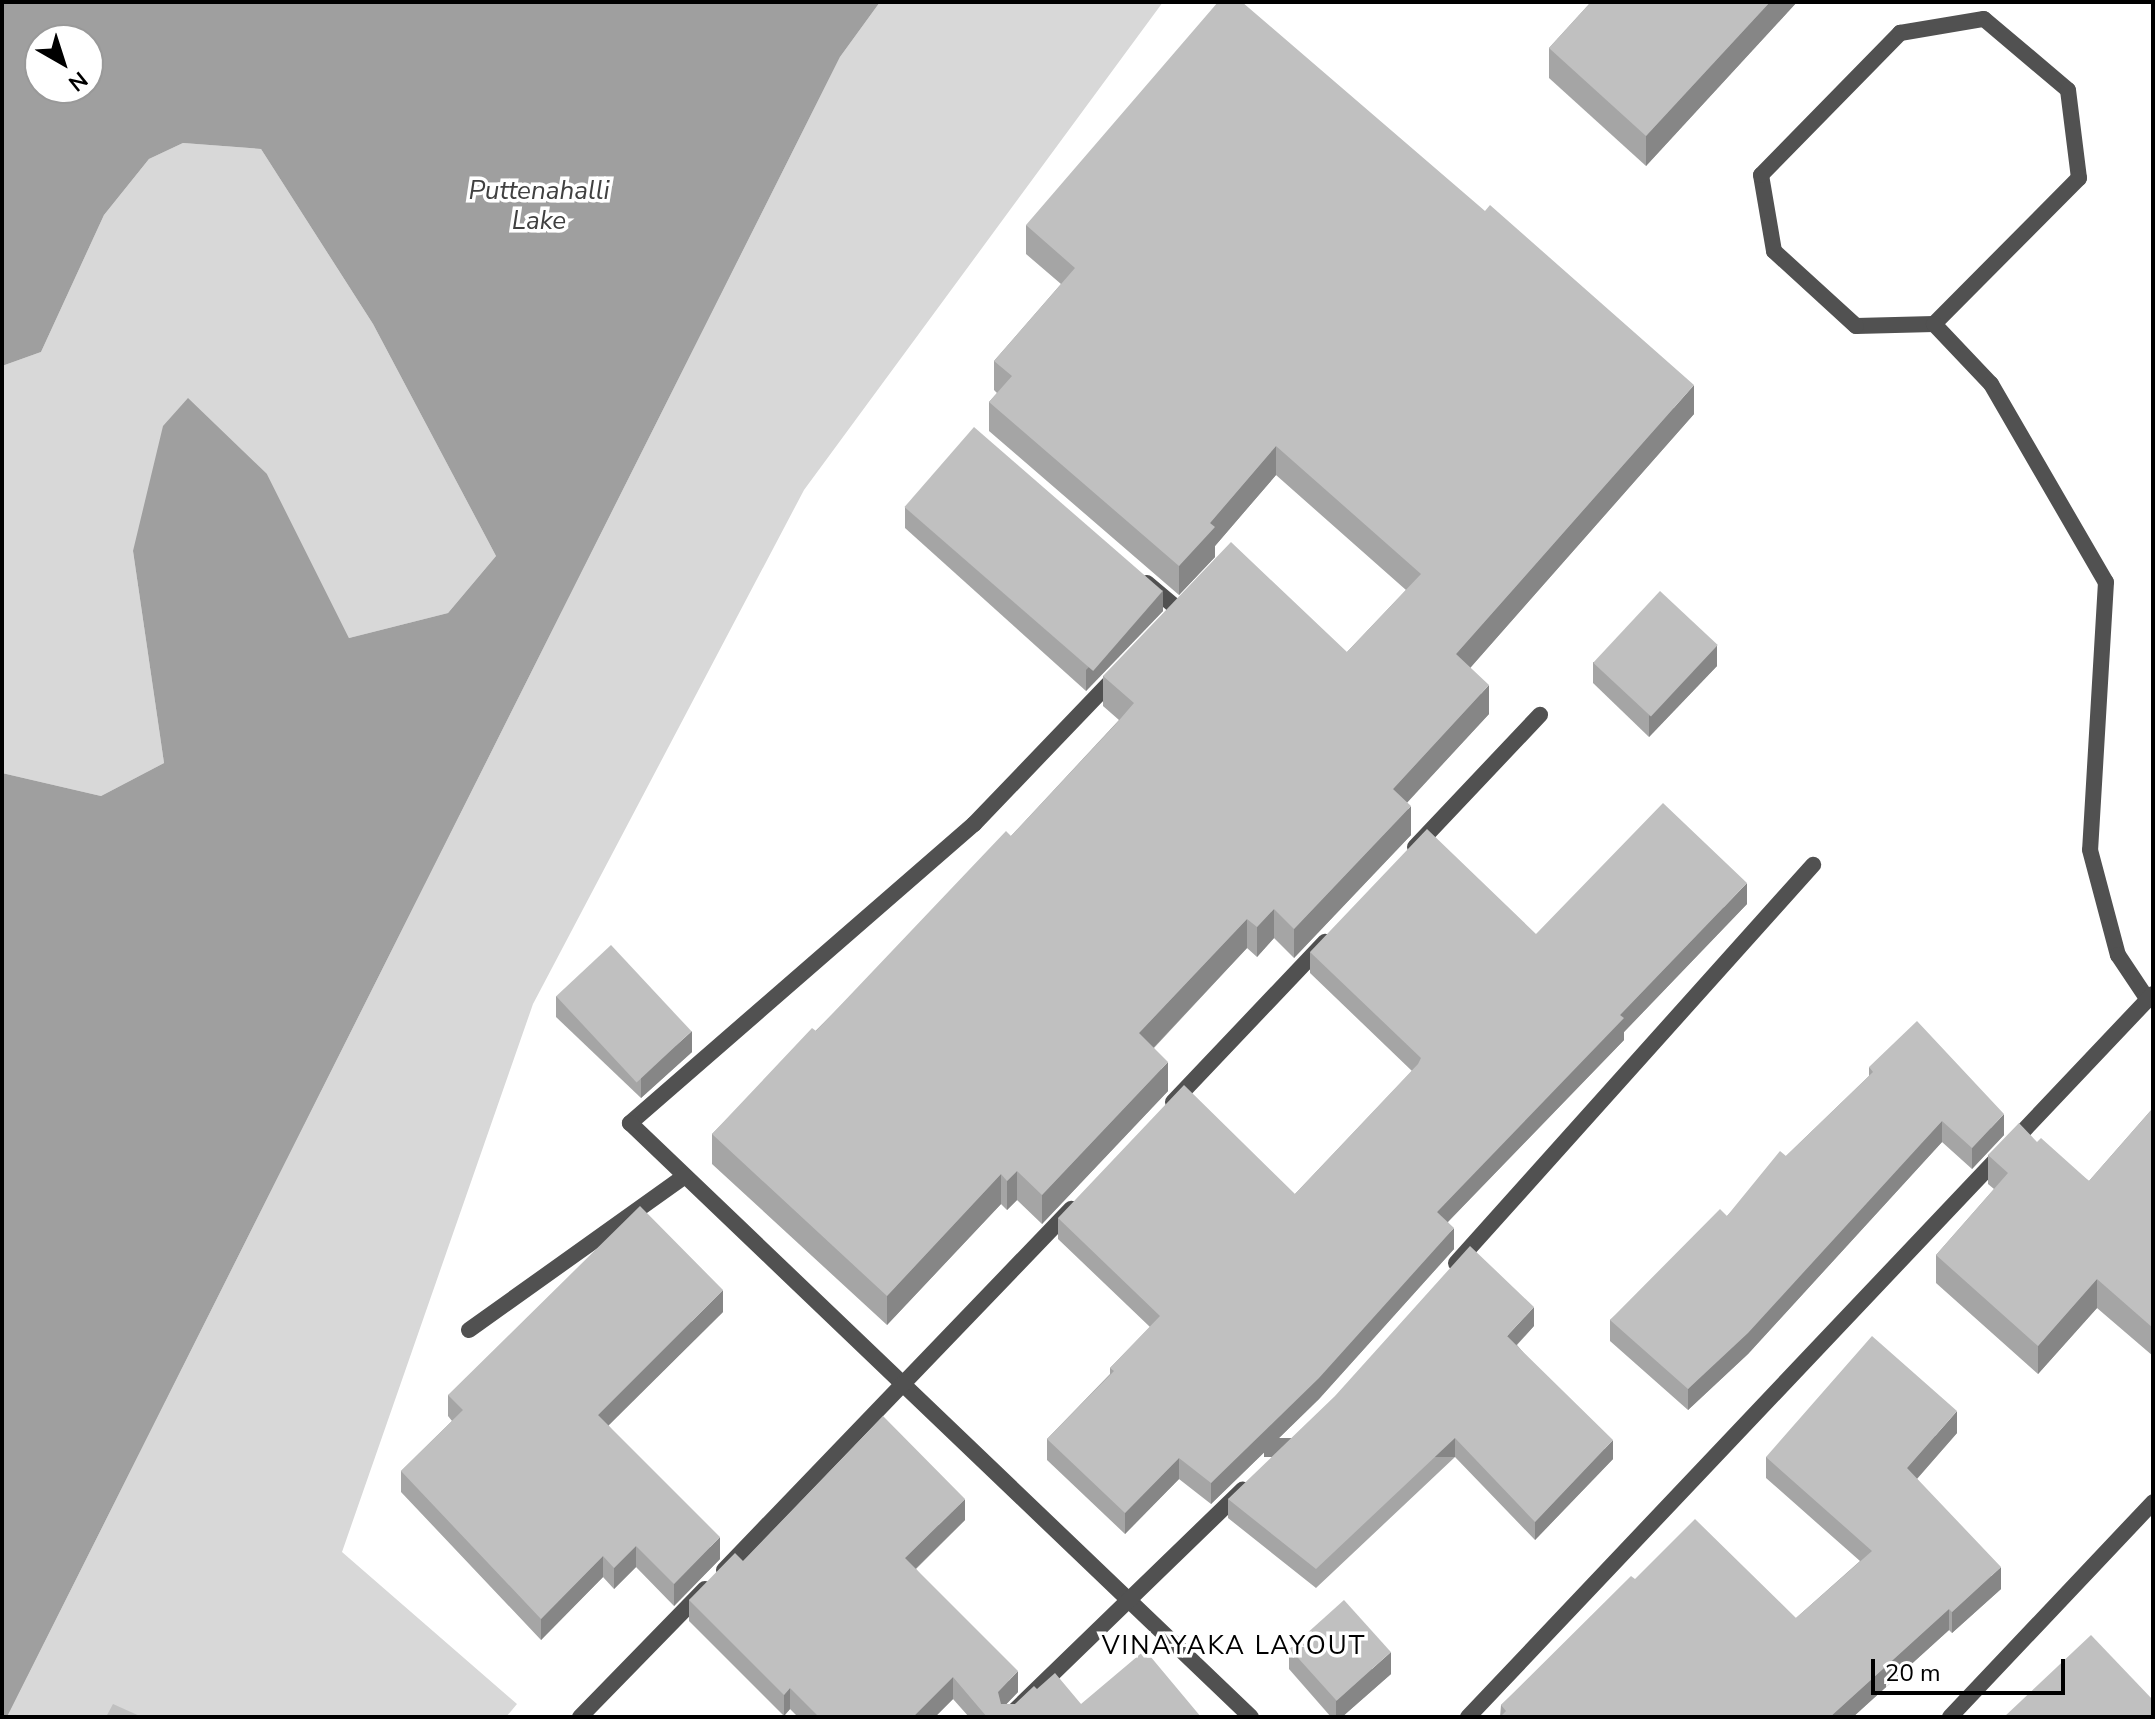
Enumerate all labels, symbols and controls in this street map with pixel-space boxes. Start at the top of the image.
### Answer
north arrow [24,24,104,104]
text: N [62,64,94,98]
water label: Puttenahalli Lake [469,175,609,236]
district label: VINAYAKA LAYOUT [1102,1630,1366,1662]
scale bar [1875,1643,2069,1693]
text: 20 m [1885,1657,1941,1689]

